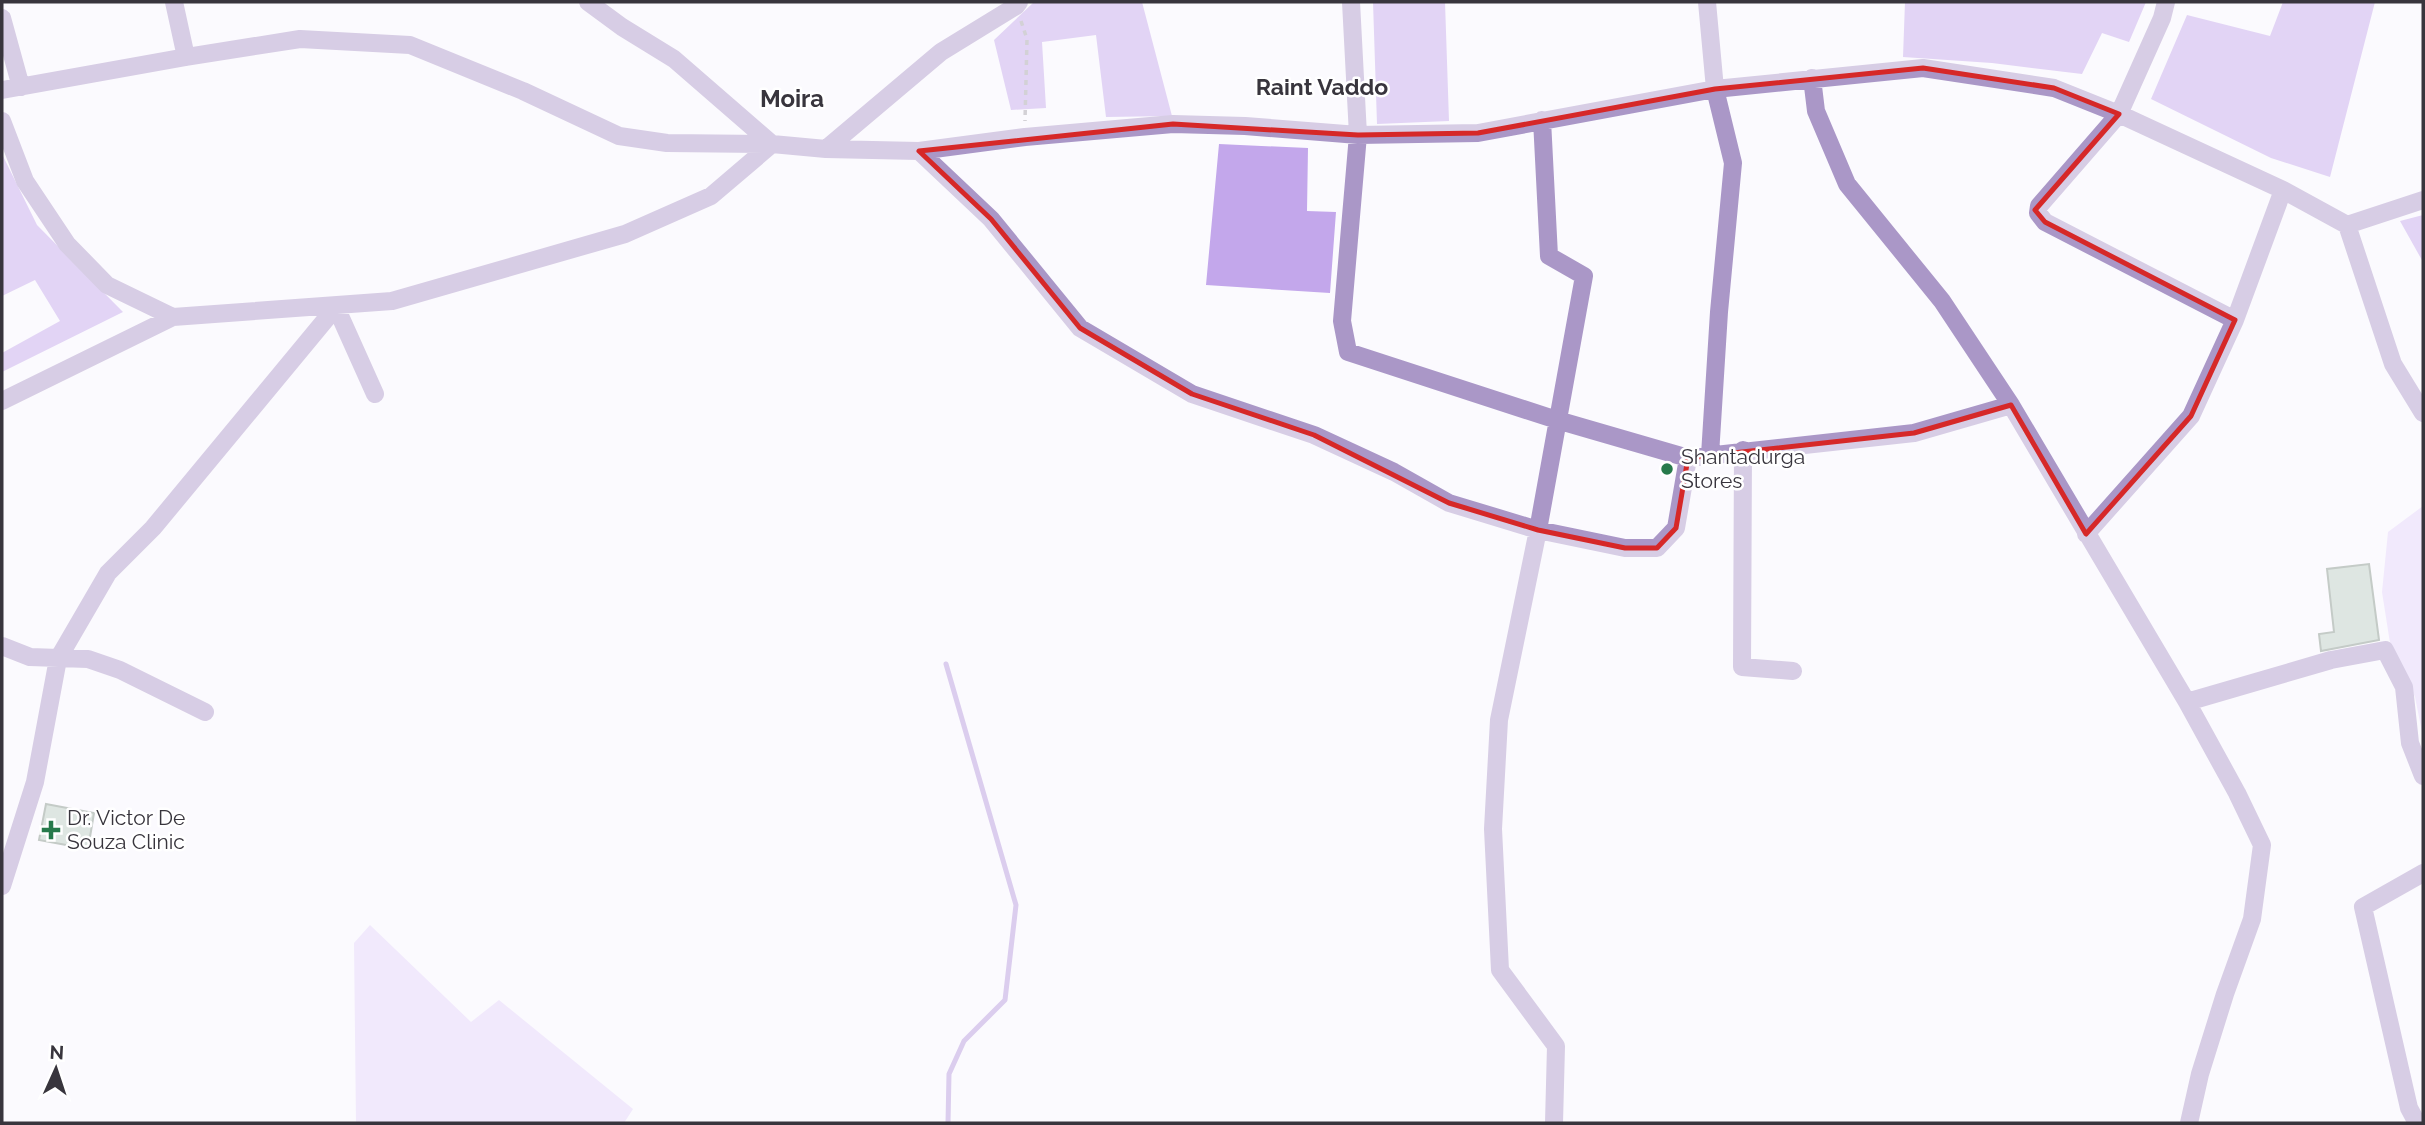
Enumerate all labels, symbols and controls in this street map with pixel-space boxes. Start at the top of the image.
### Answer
district label: Raint Vaddo [1256,73,1388,100]
district label: Moira [760,84,824,113]
place label: Shantadurga Stores [1681,444,1805,493]
marker: Shantadurga Stores [1659,461,1675,477]
place label: Dr. Victor De Souza Clinic [67,805,185,854]
marker: Dr. Victor De Souza Clinic [41,820,61,840]
north arrow [21,1034,91,1104]
text: N [49,1041,65,1063]

